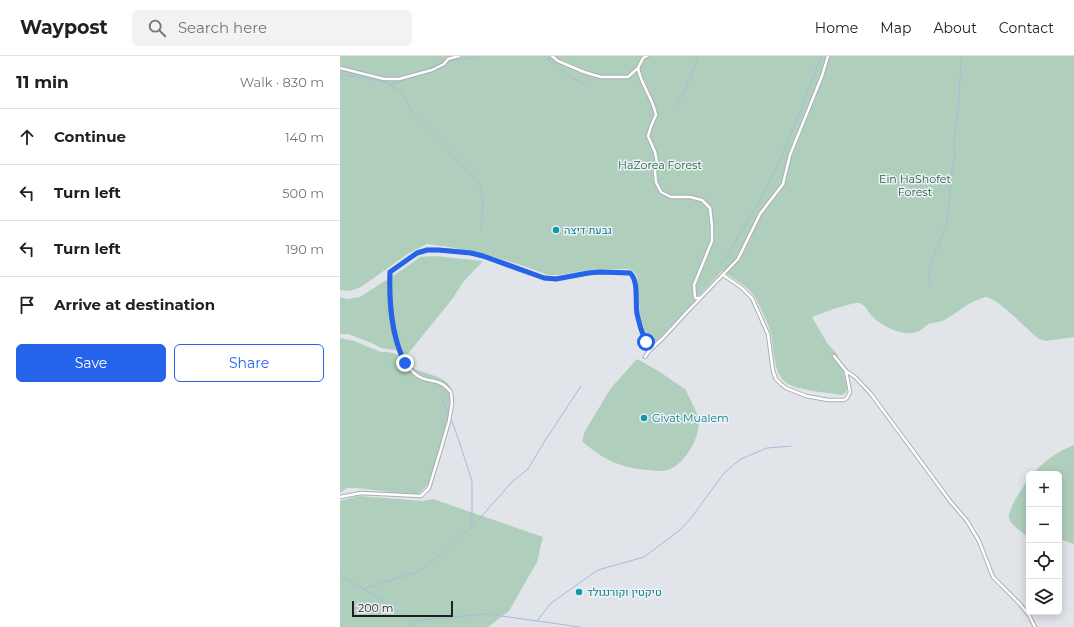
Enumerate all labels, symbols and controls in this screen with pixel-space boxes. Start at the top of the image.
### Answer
search box [132,10,412,46]
text: Waypost [20,16,108,39]
icon: search [146,17,168,39]
text: Search here [178,18,267,37]
text: Home [815,19,858,37]
text: Map [880,19,911,37]
text: About [933,19,977,37]
text: Contact [999,19,1054,37]
text: 11 min [16,72,69,92]
text: Walk · 830 m [240,74,324,90]
icon: ahead [16,126,38,148]
text: Continue [54,127,126,146]
text: 140 m [285,129,324,145]
park label: HaZorea Forest [618,158,702,172]
park label: Ein HaShofet Forest [879,172,951,199]
icon: left [16,182,38,204]
text: Turn left [54,183,121,202]
text: 500 m [282,185,324,201]
place label: גבעת דיצה [564,223,612,237]
marker: גבעת דיצה [551,225,561,235]
icon: left [16,238,38,260]
text: Turn left [54,239,121,258]
text: 190 m [286,241,324,257]
icon: arrive [16,294,38,316]
text: Arrive at destination [54,295,215,314]
route start [637,333,655,351]
button: Save [16,344,166,382]
button: Share [174,344,324,382]
route end [396,354,414,372]
place label: Givat Mualem [652,411,729,425]
marker: Givat Mualem [639,413,649,423]
map controls [1026,471,1062,615]
button: + [1026,471,1062,507]
button: − [1026,507,1062,543]
button: locate [1026,543,1062,579]
button: layers [1026,579,1062,615]
place label: טיקטין וקורנגולד [587,585,662,599]
marker: טיקטין וקורנגולד [574,587,584,597]
scale bar [352,599,453,618]
text: 200 m [358,601,393,615]

